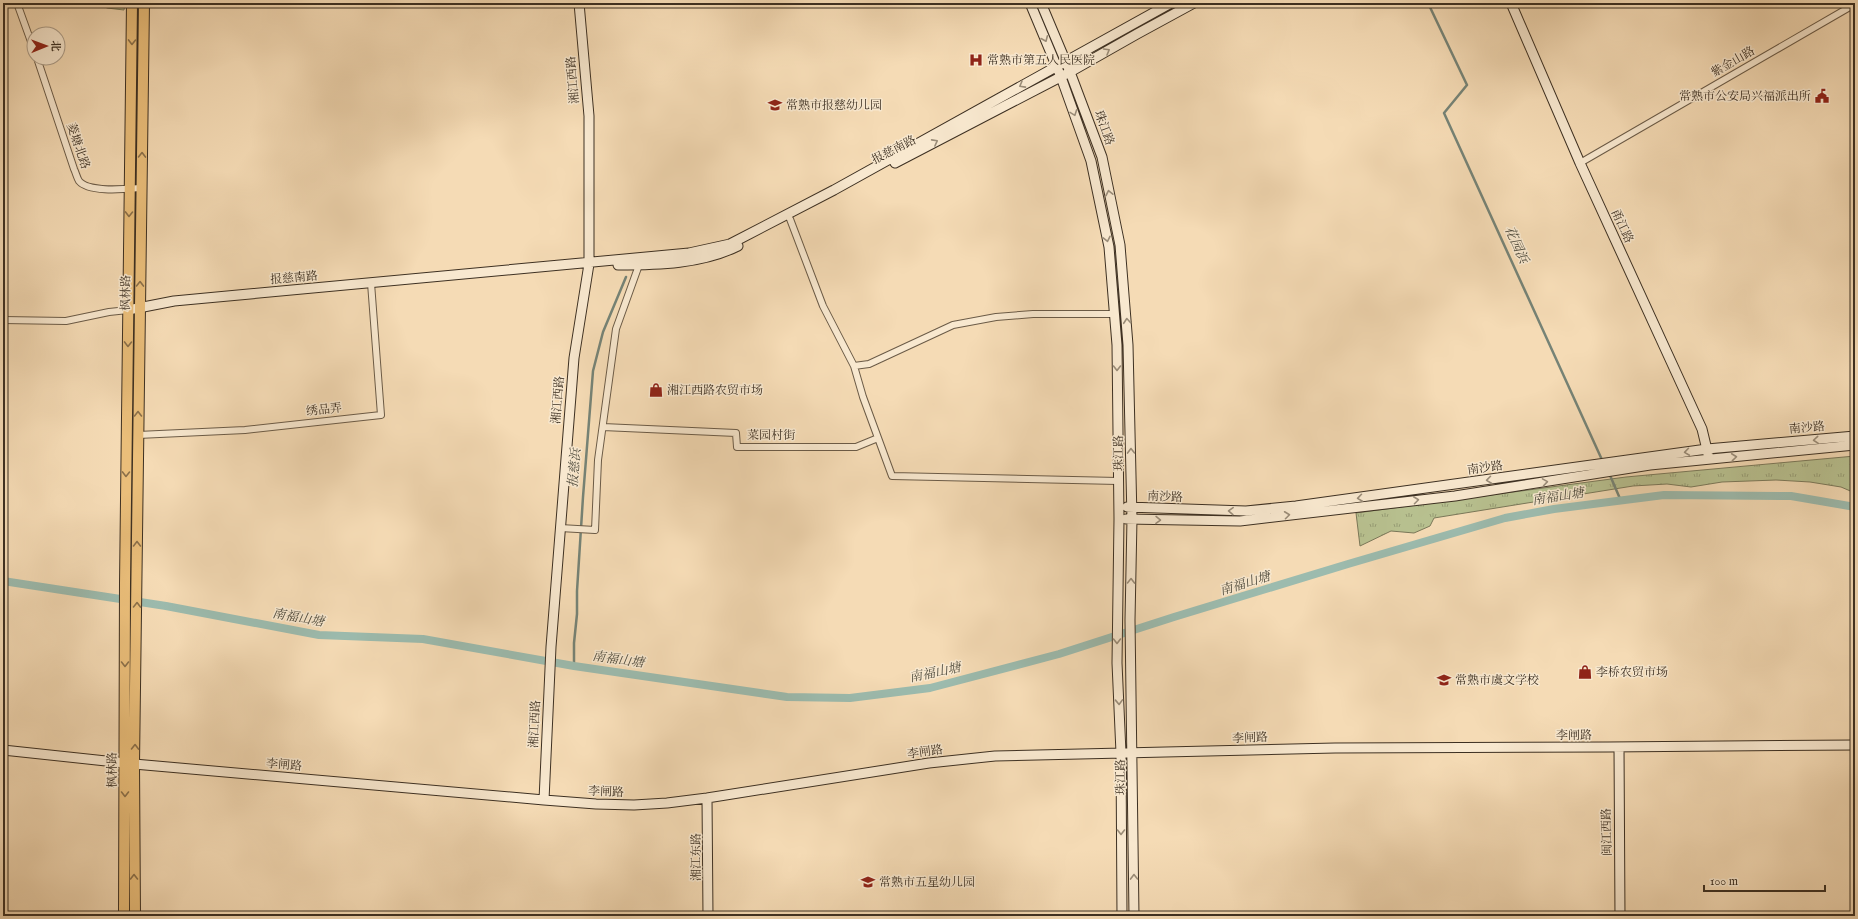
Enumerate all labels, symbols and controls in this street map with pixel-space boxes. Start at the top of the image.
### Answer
north arrow [26,26,66,66]
one-way arrow [1040,35,1048,42]
one-way arrow [127,39,136,45]
text: 北 [48,40,62,51]
street label: 紫金山路 [1708,44,1758,80]
one-way arrow [1103,48,1110,55]
hospital icon: 常熟市第五人民医院 [968,52,984,68]
place label: 常熟市第五人民医院 [987,53,1095,68]
street label: 湘江西路 [563,55,583,105]
one-way arrow [1019,80,1026,87]
public building icon: 常熟市公安局兴福派出所 [1814,88,1830,104]
place label: 常熟市公安局兴福派出所 [1679,89,1811,104]
school or university icon: 常熟市报慈幼儿园 [767,97,783,113]
place label: 常熟市报慈幼儿园 [786,98,882,113]
street label: 珠江路 [1091,109,1117,147]
one-way arrow [1069,110,1077,117]
street label: 菱塘北路 [63,121,93,171]
street label: 报慈南路 [869,132,919,168]
one-way arrow [931,140,939,147]
one-way arrow [137,152,146,158]
one-way arrow [1106,190,1114,196]
street label: 甬江路 [1608,207,1636,245]
one-way arrow [125,211,133,217]
water label: 花园浜 [1500,224,1532,267]
one-way arrow [1103,236,1111,242]
street label: 报慈南路 [269,268,319,288]
street label: 枫林路 [118,275,134,311]
one-way arrow [135,281,144,287]
one-way arrow [1122,318,1131,324]
one-way arrow [124,341,132,347]
one-way arrow [1113,365,1121,371]
street label: 湘江西路 [548,375,568,425]
shop icon: 湘江西路农贸市场 [648,382,664,398]
place label: 湘江西路农贸市场 [667,383,763,398]
street label: 绣品弄 [305,401,343,419]
one-way arrow [134,411,142,417]
street label: 南沙路 [1788,419,1826,437]
street label: 菜园村街 [747,428,796,443]
street label: 珠江路 [1111,435,1127,471]
one-way arrow [1813,435,1819,444]
water label: 报慈浜 [565,447,585,488]
one-way arrow [1684,447,1690,456]
one-way arrow [1126,448,1135,454]
one-way arrow [1731,452,1737,461]
street label: 南沙路 [1466,458,1504,478]
one-way arrow [122,471,130,477]
one-way arrow [1486,475,1492,484]
one-way arrow [1542,478,1548,487]
water label: 南福山塘 [1531,484,1587,509]
street label: 南沙路 [1147,489,1183,505]
one-way arrow [1357,493,1363,502]
one-way arrow [1413,496,1419,505]
one-way arrow [1228,507,1234,515]
one-way arrow [1284,511,1290,520]
one-way arrow [1155,516,1161,524]
one-way arrow [133,541,141,547]
water label: 南福山塘 [1218,568,1274,600]
one-way arrow [1127,578,1135,584]
one-way arrow [132,602,141,608]
water label: 南福山塘 [271,605,327,631]
one-way arrow [1113,638,1121,644]
water label: 南福山塘 [591,648,647,672]
water label: 南福山塘 [908,659,964,687]
one-way arrow [121,661,129,667]
shop icon: 李桥农贸市场 [1577,664,1593,680]
place label: 李桥农贸市场 [1596,665,1668,680]
school or university icon: 常熟市虞文学校 [1436,672,1452,688]
place label: 常熟市虞文学校 [1455,673,1539,688]
one-way arrow [1115,699,1123,705]
street label: 湘江西路 [526,700,544,748]
street label: 李闸路 [1556,728,1592,743]
street label: 李闸路 [1232,730,1268,746]
street label: 李闸路 [906,742,944,762]
one-way arrow [130,744,139,750]
street label: 枫林路 [105,752,120,788]
street label: 李闸路 [265,756,303,774]
street label: 珠江路 [1113,759,1129,795]
street label: 李闸路 [588,784,624,800]
one-way arrow [121,791,129,797]
street label: 闽江西路 [1599,808,1615,856]
one-way arrow [1117,829,1125,835]
street label: 湘江东路 [689,833,704,881]
scale bar [1704,867,1825,893]
one-way arrow [130,874,138,880]
school or university icon: 常熟市五星幼儿园 [860,874,876,890]
one-way arrow [1130,874,1138,880]
text: 100 m [1710,874,1738,889]
place label: 常熟市五星幼儿园 [879,875,975,890]

